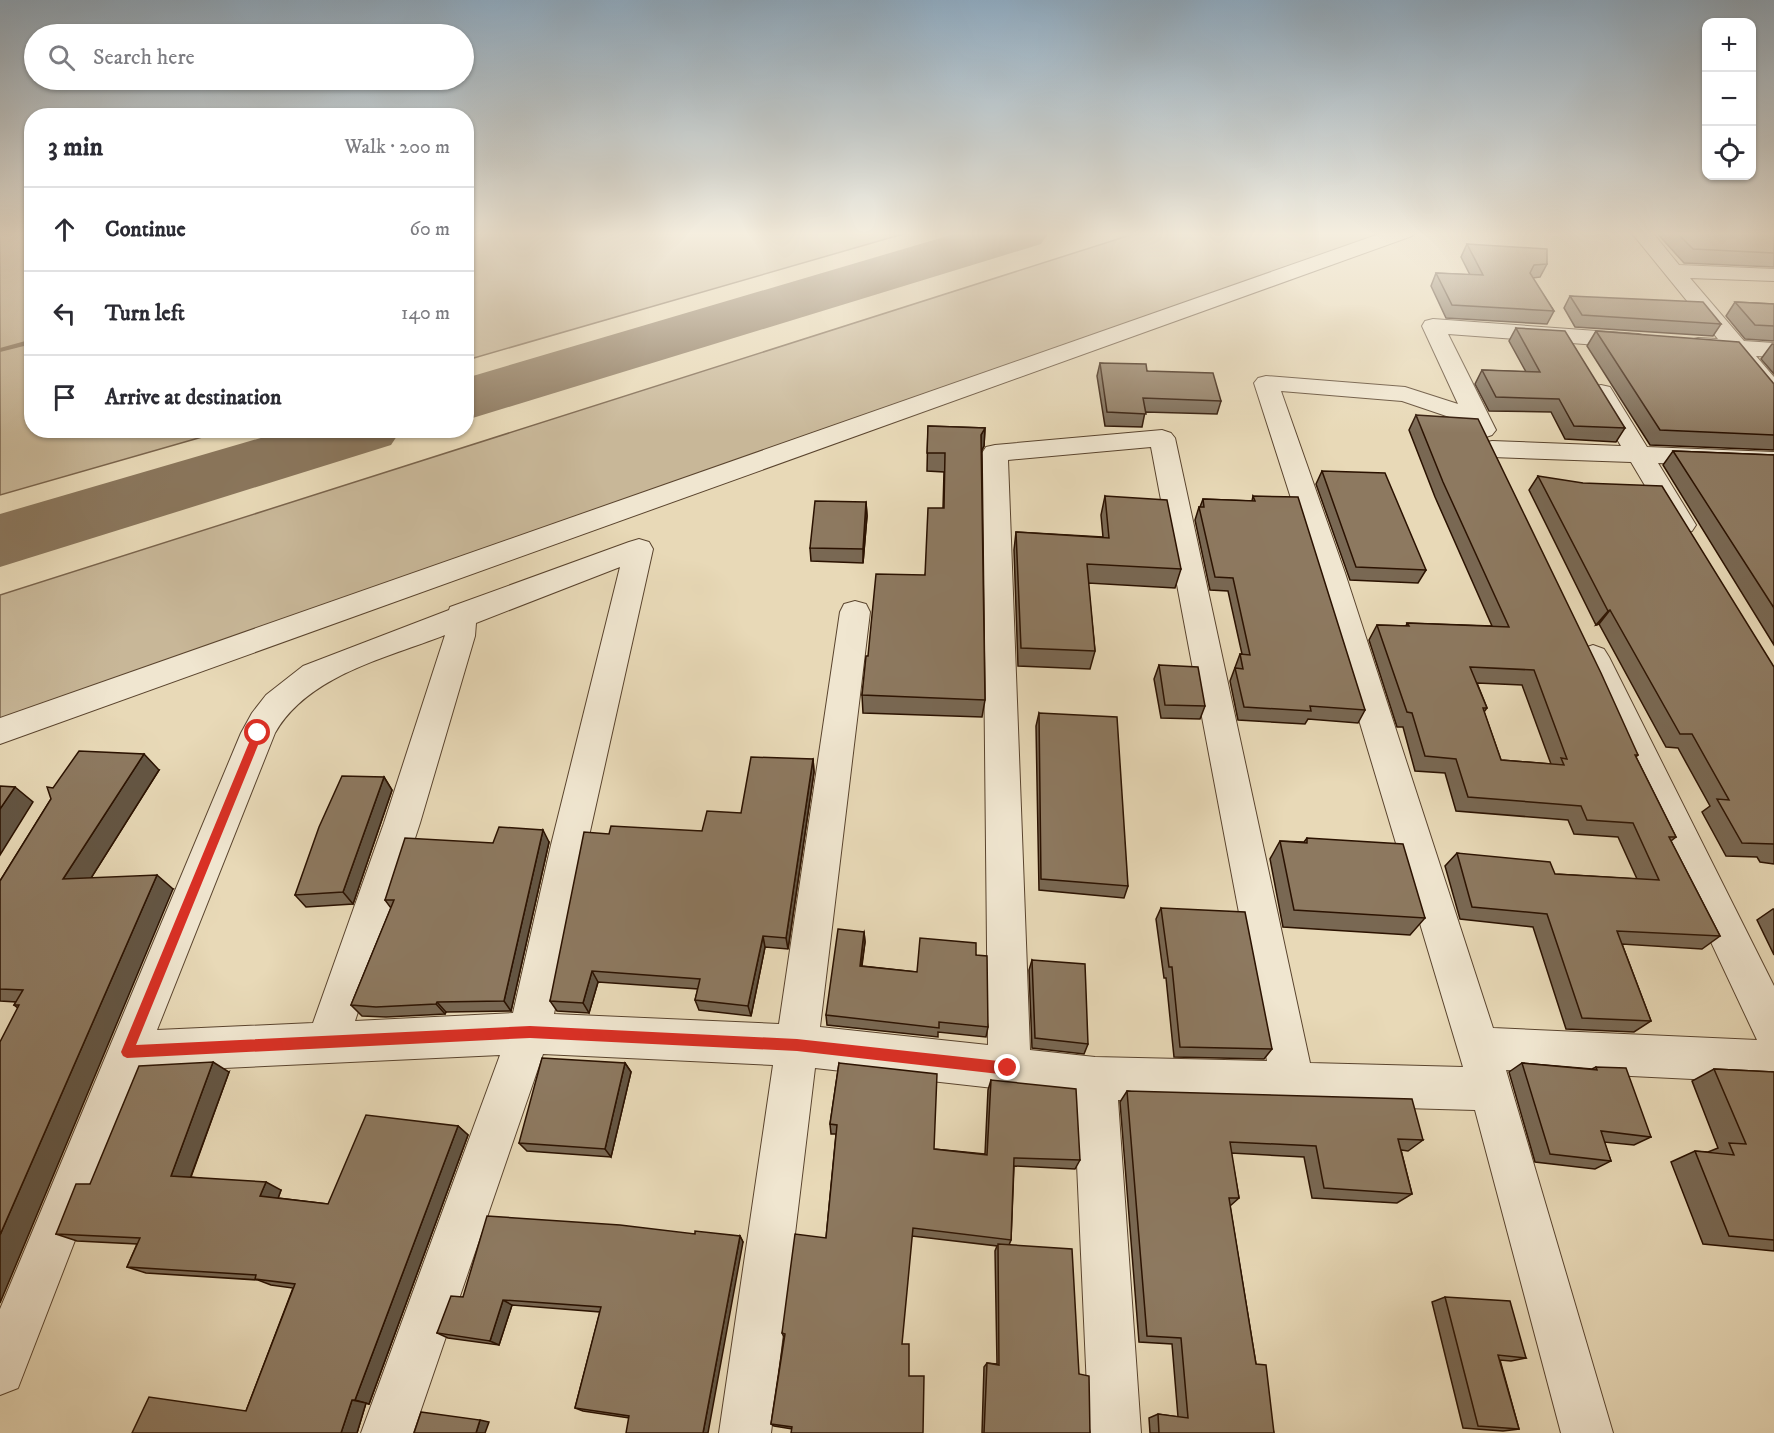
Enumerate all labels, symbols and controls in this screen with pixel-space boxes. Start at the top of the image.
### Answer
map controls [1702,18,1756,180]
button: + [1702,18,1756,72]
search box [24,24,474,90]
icon: search [45,41,78,74]
text: Search here [93,44,195,71]
button: − [1702,72,1756,126]
button: locate [1702,126,1756,180]
text: 3 min [48,131,103,164]
text: Walk · 200 m [344,135,450,160]
icon: ahead [48,213,81,246]
text: Continue [105,216,186,243]
text: 60 m [410,217,450,242]
icon: left [48,297,81,330]
text: Turn left [105,300,185,327]
text: 140 m [401,301,450,326]
icon: arrive [48,381,81,414]
text: Arrive at destination [105,384,282,411]
route start [244,719,270,745]
route end [994,1054,1020,1080]

